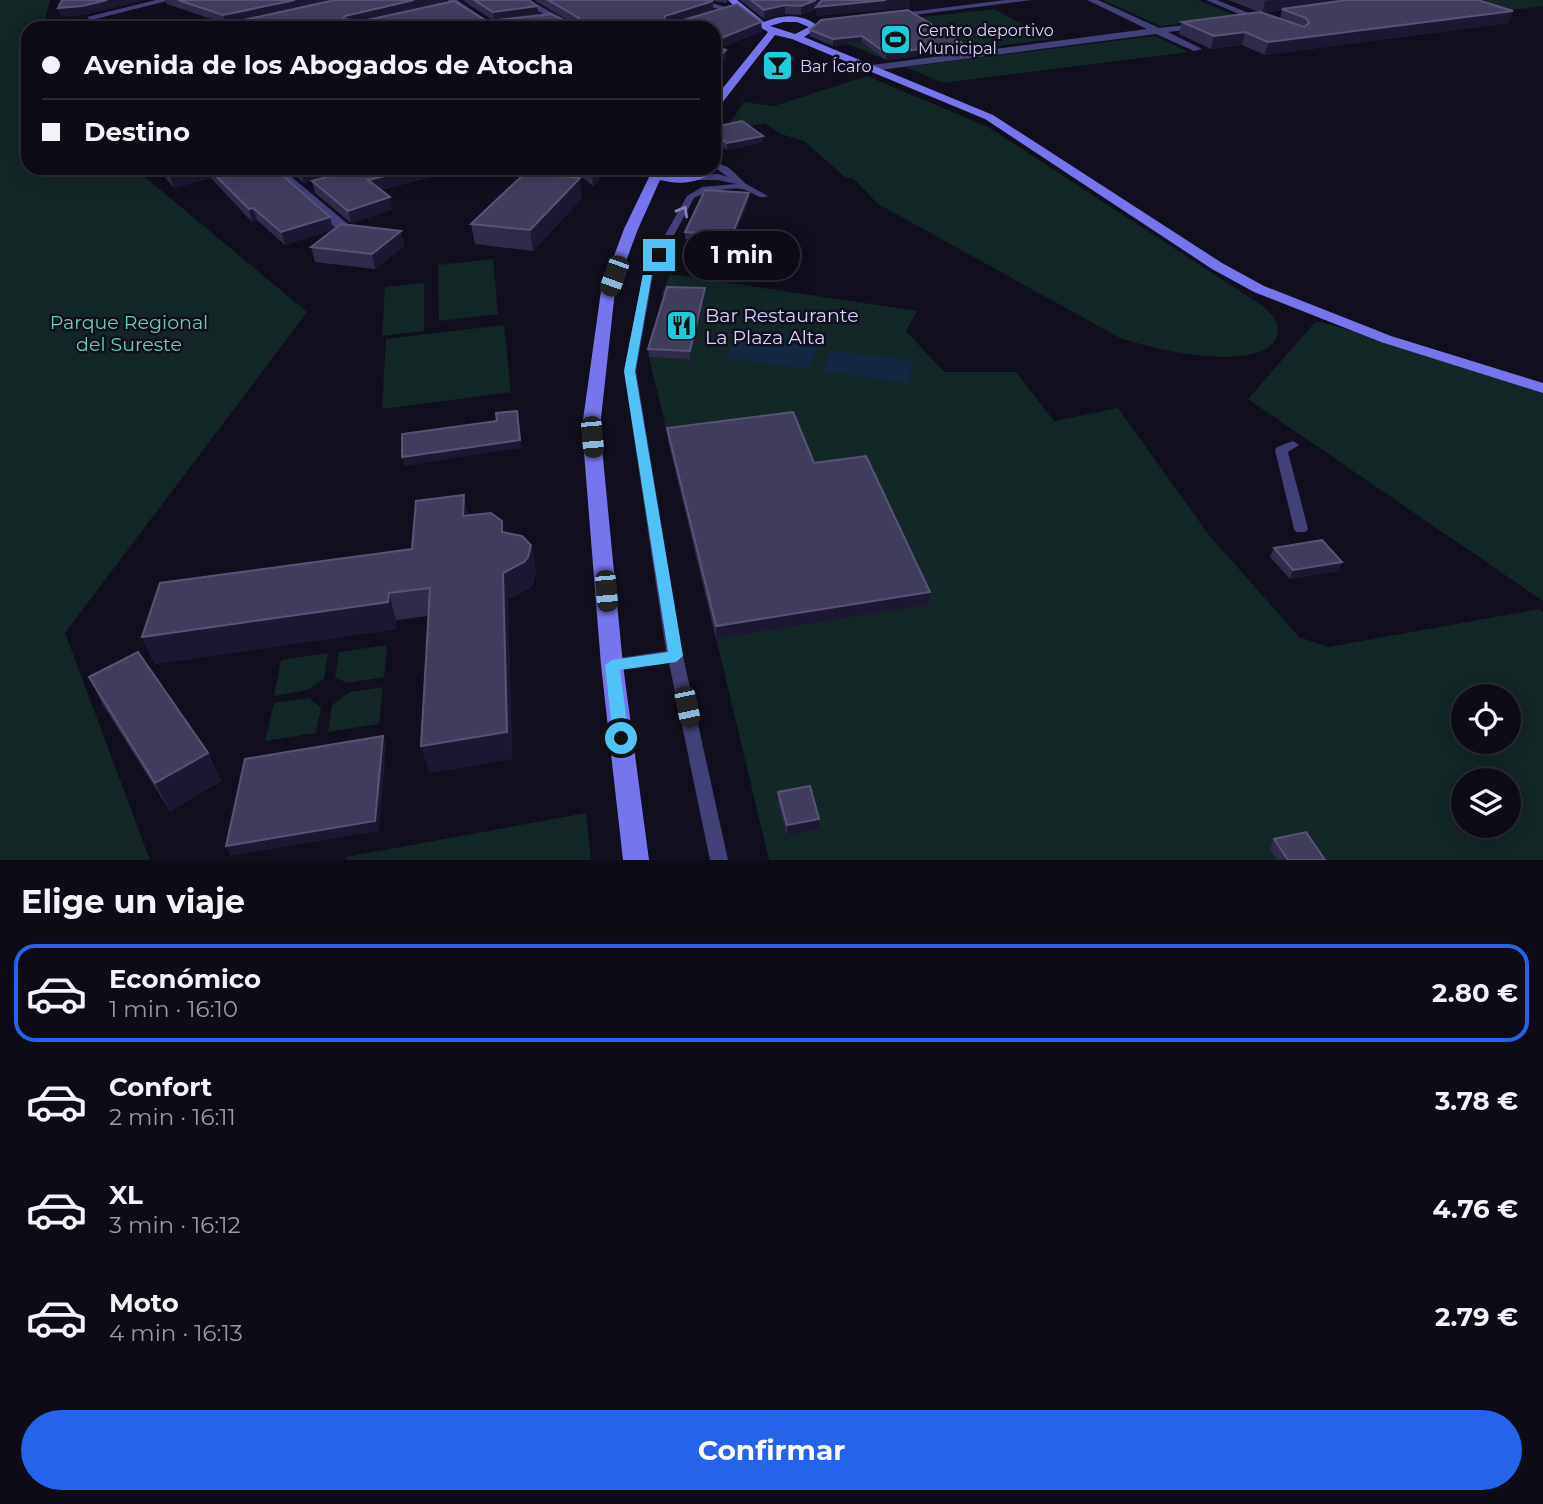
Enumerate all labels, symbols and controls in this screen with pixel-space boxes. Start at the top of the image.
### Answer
place label: Centro deportivo Municipal [918,21,1054,58]
sports icon: Centro deportivo Municipal [878,22,912,56]
text: Avenida de los Abogados de Atocha [84,49,574,81]
bar icon: Bar Ícaro [760,49,794,83]
place label: Bar Ícaro [800,57,872,76]
text: Destino [84,116,190,148]
one-way arrow [675,205,688,218]
callout: 1 min [684,230,799,280]
route end [643,239,675,271]
text: 1 min [711,241,773,269]
car [597,253,632,299]
place label: Bar Restaurante La Plaza Alta [705,304,859,349]
restaurant icon: Bar Restaurante La Plaza Alta [665,309,699,343]
park label: Parque Regional del Sureste [50,311,208,356]
car [580,415,605,459]
car [594,569,619,613]
car [673,684,702,730]
map controls [1451,684,1521,838]
button: locate [1451,684,1521,754]
route start [605,722,637,754]
button: layers [1451,768,1521,838]
text: Elige un viaje [21,882,245,921]
icon: car [25,962,88,1025]
text: Económico [109,963,261,995]
text: 2.80 € [1432,977,1518,1009]
text: 1 min · 16:10 [109,995,238,1023]
icon: car [25,1070,88,1133]
text: Confort [109,1071,212,1103]
text: 3.78 € [1435,1085,1518,1117]
text: 2 min · 16:11 [109,1103,236,1131]
icon: car [25,1178,88,1241]
text: XL [109,1179,143,1211]
text: 4.76 € [1433,1193,1518,1225]
text: 3 min · 16:12 [109,1211,241,1239]
icon: car [25,1286,88,1349]
text: Moto [109,1287,179,1319]
text: 2.79 € [1435,1301,1518,1333]
text: 4 min · 16:13 [109,1319,243,1347]
button: Confirmar [21,1410,1522,1490]

